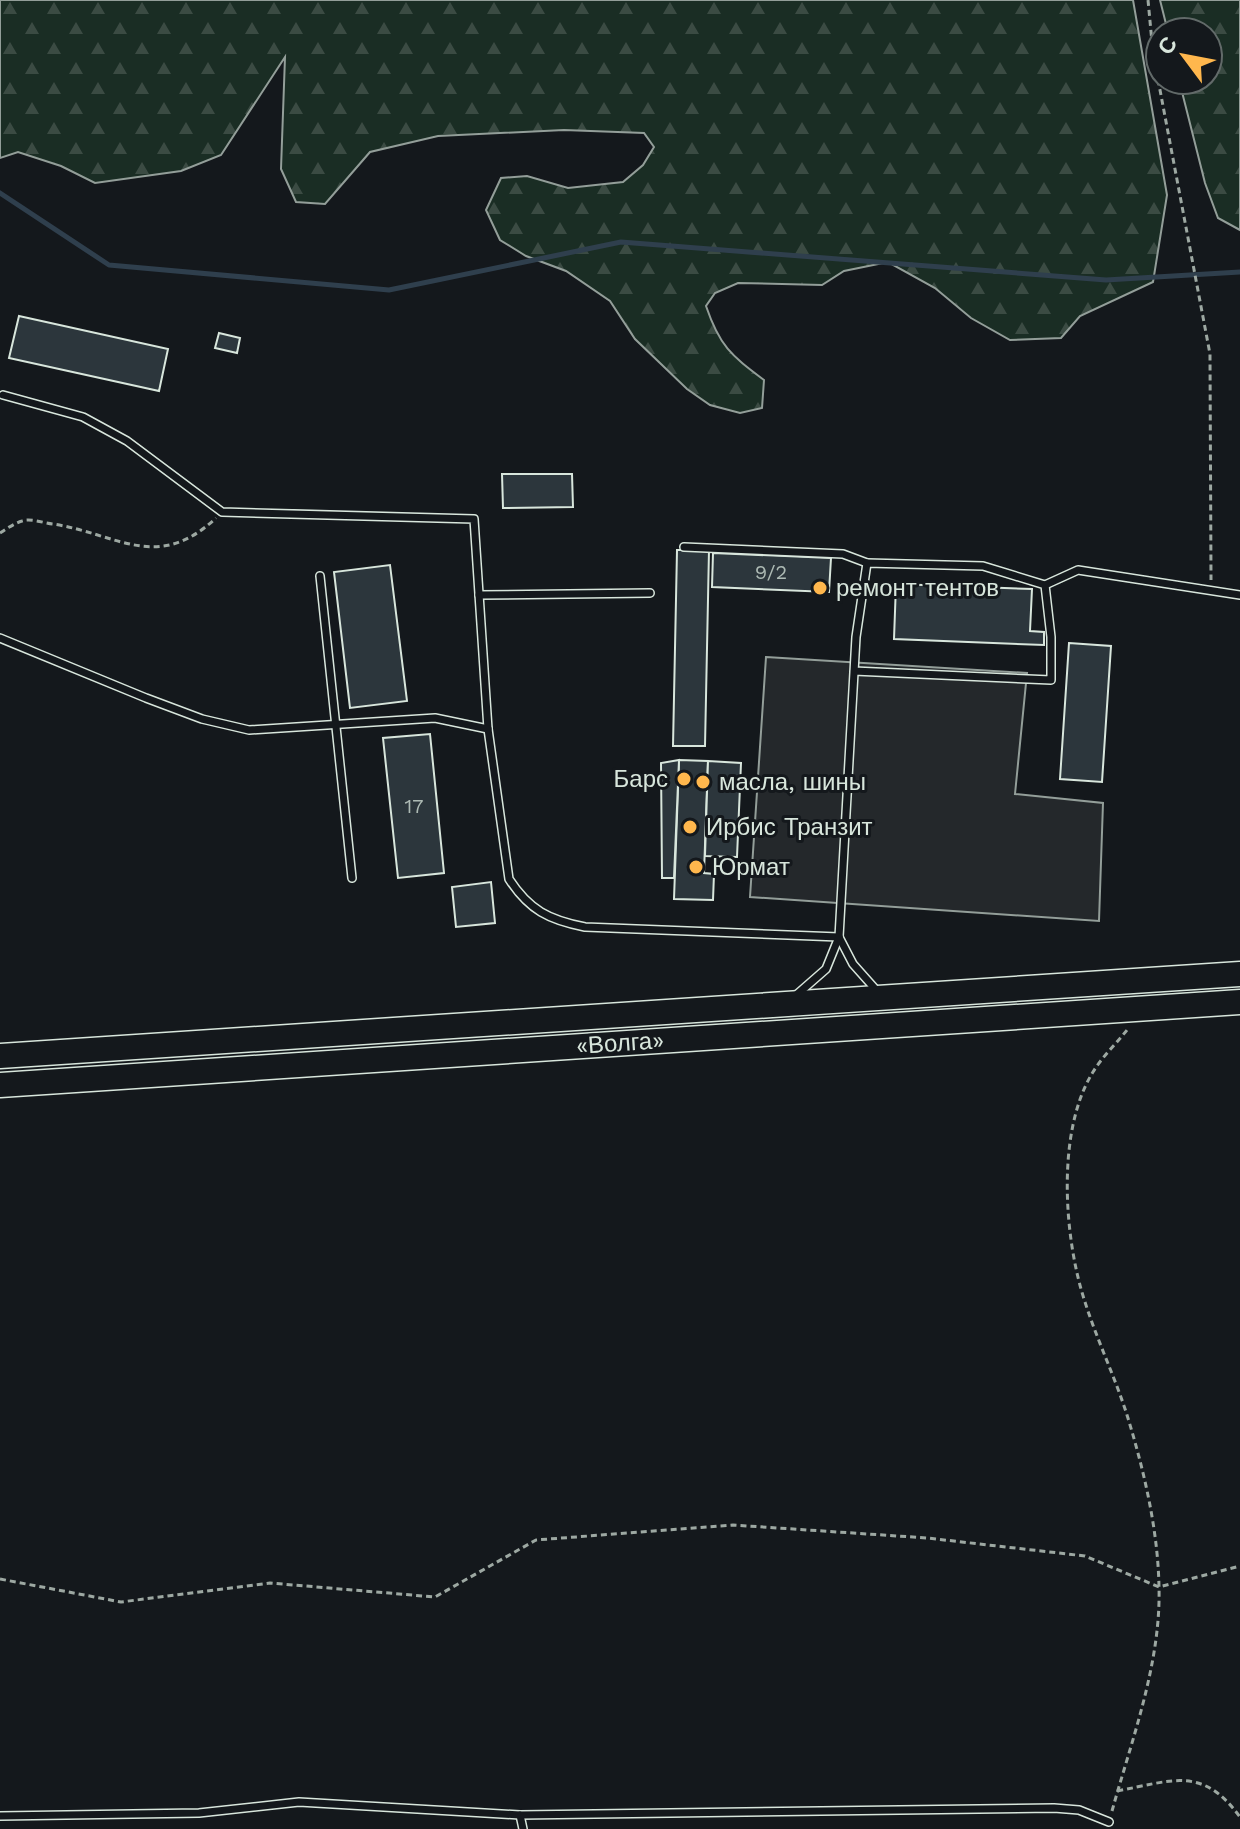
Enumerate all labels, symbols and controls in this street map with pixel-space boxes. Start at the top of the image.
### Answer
north arrow [1144,16,1224,96]
text: С [1153,32,1182,59]
house number: 9/2 [755,560,787,584]
place label: ремонт тентов [836,574,999,602]
marker: ремонт тентов [811,579,829,597]
place label: Барс [614,765,668,793]
place label: масла, шины [719,768,866,796]
marker: Барс [675,770,693,788]
marker: масла, шины [694,773,712,791]
house number: 17 [404,794,424,818]
place label: Ирбис Транзит [706,813,873,841]
marker: Ирбис Транзит [681,818,699,836]
place label: Юрмат [712,853,790,881]
marker: Юрмат [687,858,705,876]
street label: «Волга» [575,1026,665,1060]

